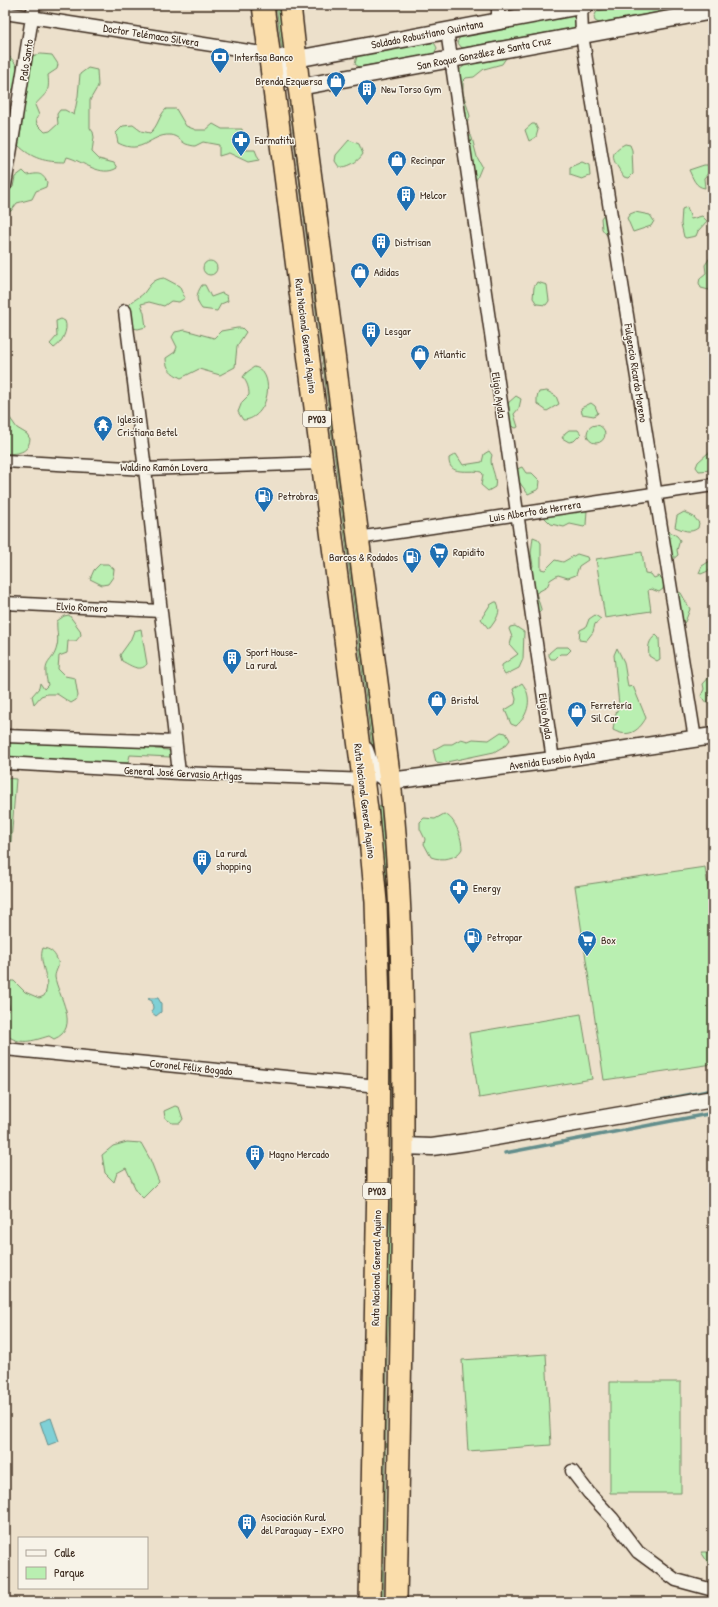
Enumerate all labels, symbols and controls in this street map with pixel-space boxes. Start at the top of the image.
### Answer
street label: Soldado Robustiano Quintana [370,16,485,52]
street label: Doctor Telémaco Silvera [102,21,200,50]
street label: San Roque González de Santa Cruz [416,33,553,73]
street label: Palo Santo [16,38,36,82]
bank icon: Interfisa Banco [209,46,231,74]
place label: Interfisa Banco [234,50,294,64]
shop icon: Brenda Ezquersa [325,70,347,98]
place label: Brenda Ezquersa [255,74,323,88]
building icon: New Torso Gym [356,78,378,106]
place label: New Torso Gym [381,82,442,96]
pharmacy icon: Farmatitu [230,129,252,157]
place label: Farmatitu [254,133,294,147]
shop icon: Recinpar [386,149,408,177]
place label: Recinpar [411,153,446,167]
building icon: Melcor [395,184,417,212]
place label: Melcor [420,188,448,202]
building icon: Distrisan [370,231,392,259]
place label: Distrisan [395,235,431,249]
shop icon: Adidas [349,261,371,289]
place label: Adidas [374,265,399,279]
street label: Ruta Nacional General Aquino [292,278,320,395]
building icon: Lesgar [360,320,382,348]
street label: Fulgencio Ricardo Moreno [621,322,651,424]
place label: Lesgar [385,324,412,338]
shop icon: Atlantic [409,343,431,371]
place label: Atlantic [434,347,467,361]
street label: Eligio Ayala [489,371,509,419]
road number: PY03 [303,411,331,427]
place label: Iglesia Cristiana Betel [117,412,177,439]
temple icon: Iglesia Cristiana Betel [92,414,114,442]
street label: Waldino Ramón Lovera [120,460,208,474]
fuel station icon: Petrobras [253,485,275,513]
place label: Petrobras [278,489,317,503]
street label: Luis Alberto de Herrera [488,497,582,525]
supermarket icon: Rapidito [428,541,450,569]
place label: Rapidito [453,545,485,559]
fuel station icon: Barcos & Rodados [401,546,423,574]
place label: Barcos & Rodados [329,550,398,564]
street label: Elvio Romero [56,599,109,615]
place label: Sport House- La rural [246,645,298,672]
building icon: Sport House- La rural [221,647,243,675]
shop icon: Bristol [426,689,448,717]
street label: Eligio Ayala [536,692,556,740]
place label: Bristol [451,693,479,707]
place label: Ferretería Sil Car [590,698,632,725]
shop icon: Ferretería Sil Car [566,700,588,728]
street label: Ruta Nacional General Aquino [351,743,379,860]
street label: Avenida Eusebio Ayala [508,747,596,773]
street label: General José Gervasio Artigas [124,763,242,783]
place label: La rural shopping [216,846,251,873]
building icon: La rural shopping [191,848,213,876]
pharmacy icon: Energy [448,877,470,905]
place label: Energy [473,881,501,895]
fuel station icon: Petropar [462,926,484,954]
supermarket icon: Box [576,929,598,957]
place label: Petropar [487,930,523,944]
place label: Box [601,933,616,947]
street label: Coronel Félix Bogado [149,1056,234,1078]
building icon: Magno Mercado [244,1143,266,1171]
place label: Magno Mercado [269,1147,330,1161]
road number: PY03 [363,1183,391,1199]
street label: Ruta Nacional General Aquino [368,1209,384,1326]
place label: Asociación Rural del Paraguay - EXPO [261,1510,344,1537]
building icon: Asociación Rural del Paraguay - EXPO [236,1512,258,1540]
legend [18,1537,148,1589]
text: Calle [54,1544,75,1561]
text: Parque [54,1564,84,1581]

